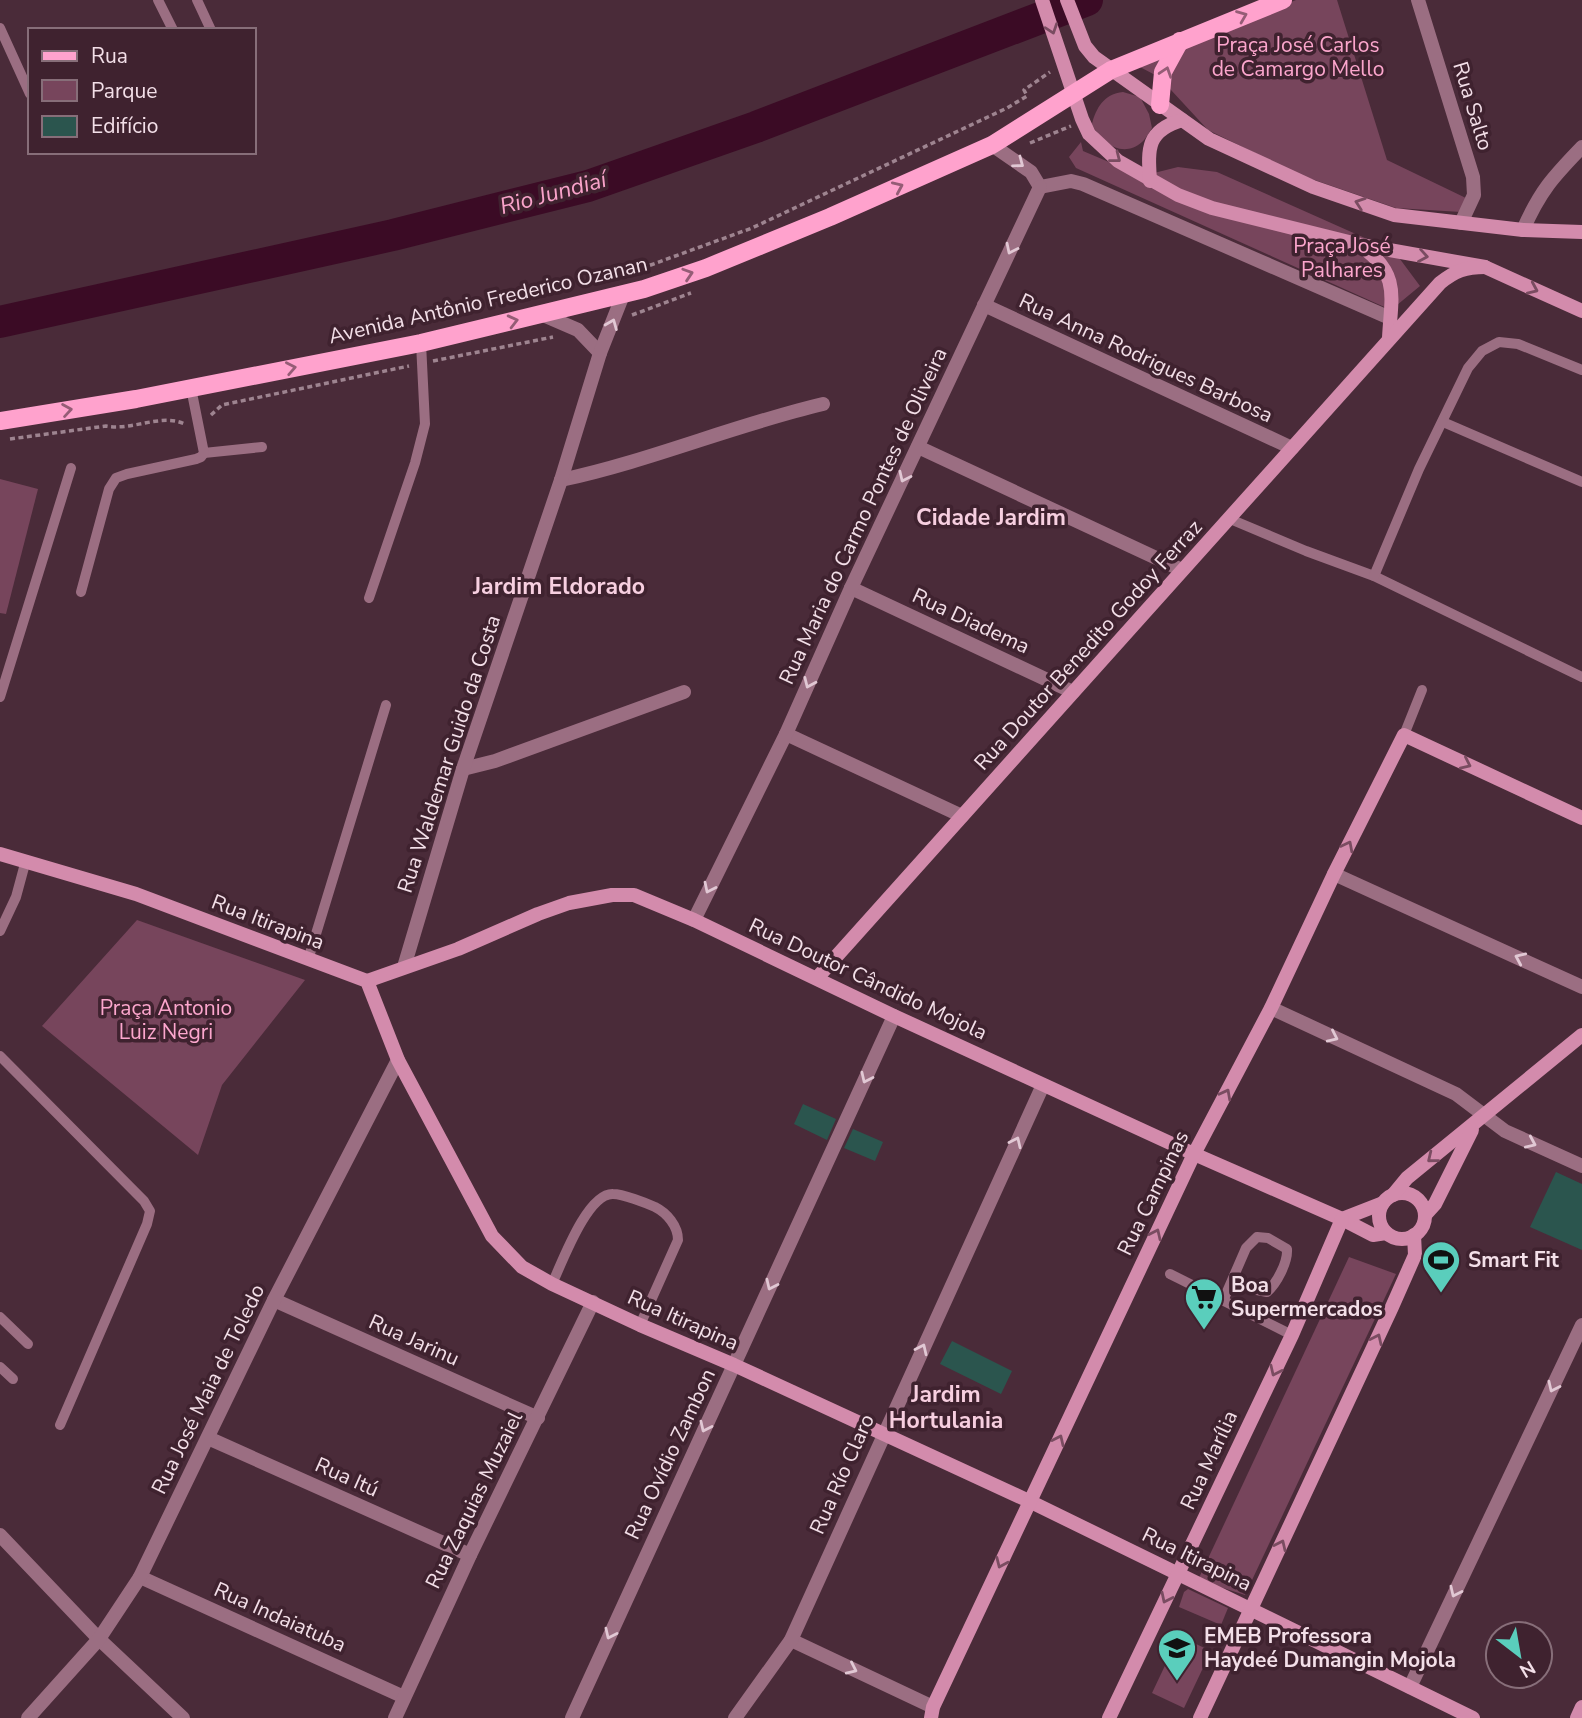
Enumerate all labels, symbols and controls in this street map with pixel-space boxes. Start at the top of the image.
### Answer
one-way arrow [1235,11,1247,25]
one-way arrow [1044,22,1058,34]
legend [28,28,256,154]
park label: Praça José Carlos de Camargo Mello [1212,31,1384,83]
text: Rua [91,42,128,70]
street label: Rua Salto [1446,58,1500,154]
one-way arrow [1157,67,1172,79]
text: Parque [91,77,158,105]
text: Edifício [91,112,158,140]
one-way arrow [1108,150,1120,163]
one-way arrow [1011,155,1024,168]
water label: Rio Jundiaí [496,163,613,222]
one-way arrow [891,181,903,195]
one-way arrow [1355,197,1367,211]
park label: Praça José Palhares [1293,232,1391,284]
one-way arrow [1005,241,1019,254]
one-way arrow [1417,248,1429,263]
street label: Avenida Antônio Frederico Ozanan [326,250,650,350]
one-way arrow [681,268,694,282]
one-way arrow [1526,281,1539,295]
street label: Rua Anna Rodrigues Barbosa [1015,287,1277,429]
one-way arrow [507,315,519,329]
one-way arrow [603,319,617,331]
street label: Rua Maria do Carmo Pontes de Oliveira [772,343,954,689]
one-way arrow [285,362,297,377]
one-way arrow [61,403,73,418]
one-way arrow [898,470,912,482]
district label: Cidade Jardim [916,502,1066,533]
street label: Rua Doutor Benedito Godoy Ferraz [968,514,1208,776]
district label: Jardim Eldorado [472,571,645,602]
street label: Rua Diadema [908,582,1034,660]
street label: Rua Waldemar Guido da Costa [391,612,507,896]
one-way arrow [803,676,817,688]
one-way arrow [1459,756,1471,770]
one-way arrow [1340,841,1353,853]
one-way arrow [704,881,718,893]
street label: Rua Itirapina [208,888,328,956]
street label: Rua Doutor Cândido Mojola [744,911,992,1047]
one-way arrow [1515,952,1527,966]
park label: Praça Antonio Luiz Negri [100,994,232,1046]
one-way arrow [1326,1029,1338,1043]
one-way arrow [860,1071,874,1083]
one-way arrow [1218,1089,1231,1101]
street label: Rua Campinas [1111,1126,1195,1260]
one-way arrow [1524,1135,1537,1149]
one-way arrow [1008,1137,1022,1149]
one-way arrow [1427,1150,1439,1163]
one-way arrow [1148,1229,1162,1241]
sports icon: Smart Fit [1420,1239,1462,1294]
place label: Smart Fit [1468,1246,1560,1274]
place label: Boa Supermercados [1231,1271,1383,1323]
supermarket icon: Boa Supermercados [1183,1276,1225,1331]
one-way arrow [765,1278,779,1290]
street label: Rua José Maia de Toledo [145,1279,271,1499]
street label: Rua Itirapina [623,1283,743,1357]
street label: Rua Jarinu [364,1308,464,1372]
one-way arrow [1369,1334,1383,1346]
one-way arrow [913,1344,927,1356]
street label: Rua Ovídio Zambon [618,1364,722,1544]
one-way arrow [1269,1364,1283,1376]
district label: Jardim Hortulania [889,1379,1003,1436]
one-way arrow [1547,1380,1561,1392]
street label: Rua Zaquias Muzaiel [419,1406,529,1593]
street label: Rua Marília [1174,1406,1244,1514]
street label: Rua Río Claro [803,1409,881,1539]
one-way arrow [700,1420,714,1432]
one-way arrow [1050,1435,1064,1447]
street label: Rua Itú [311,1451,383,1503]
street label: Rua Itirapina [1138,1520,1256,1598]
one-way arrow [1272,1540,1286,1552]
one-way arrow [995,1556,1009,1569]
street label: Rua Indaiatuba [210,1575,350,1659]
one-way arrow [1449,1585,1463,1597]
one-way arrow [1161,1591,1175,1604]
north arrow [1484,1620,1554,1690]
place label: EMEB Professora Haydeé Dumangin Mojola [1204,1622,1456,1674]
one-way arrow [604,1627,618,1639]
school or university icon: EMEB Professora Haydeé Dumangin Mojola [1156,1627,1198,1682]
text: N [1514,1654,1540,1684]
one-way arrow [845,1661,857,1675]

